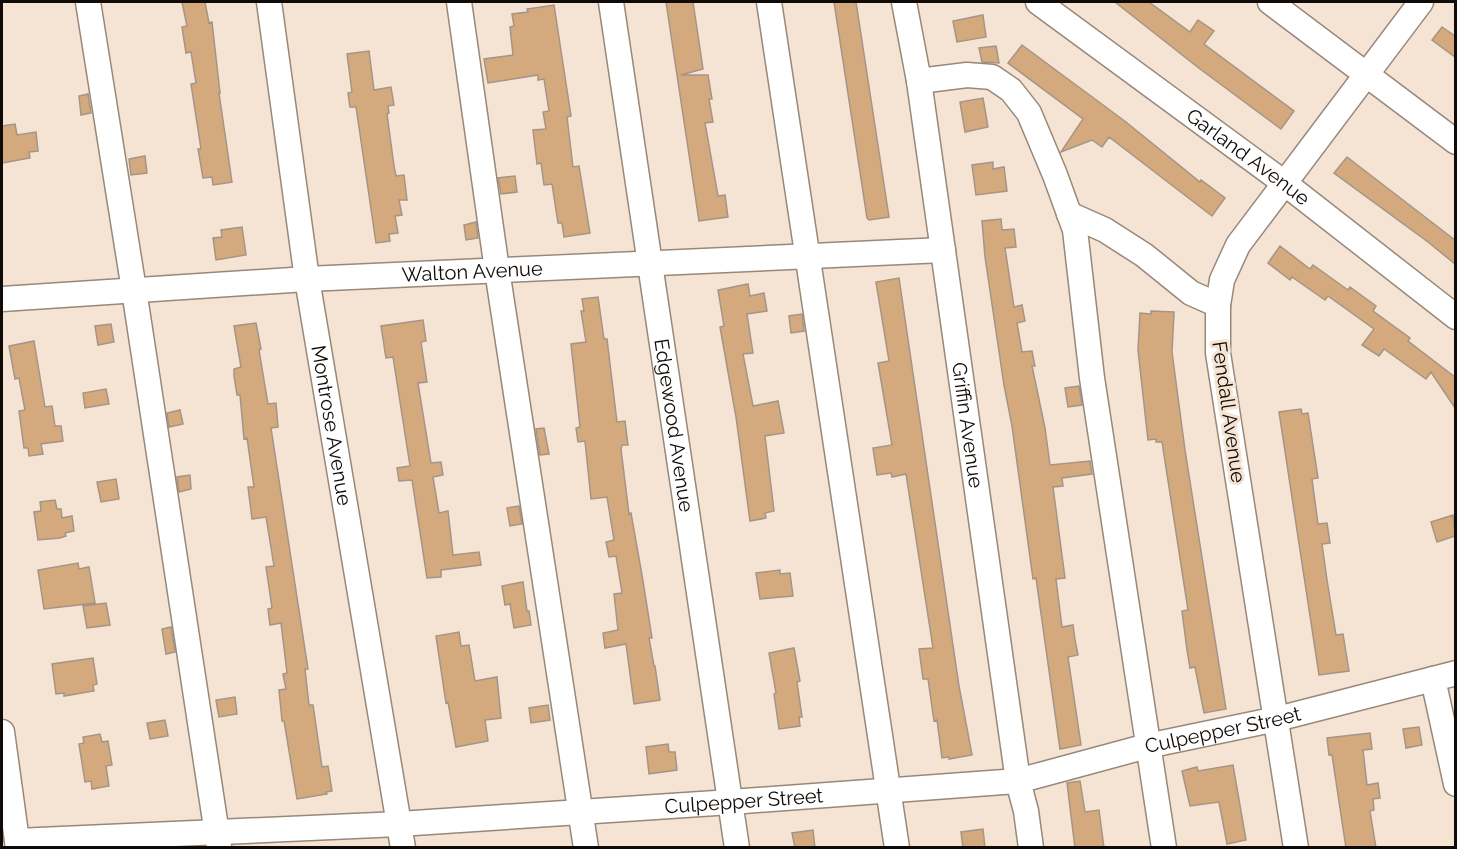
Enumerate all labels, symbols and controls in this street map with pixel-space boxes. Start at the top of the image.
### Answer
street label: Garland Avenue [1182,103,1315,211]
street label: Walton Avenue [401,256,543,287]
street label: Edgewood Avenue [649,337,699,514]
street label: Fendall Avenue [1207,340,1251,485]
street label: Montrose Avenue [306,343,357,508]
street label: Griffin Avenue [947,361,988,490]
street label: Culpepper Street [1143,701,1304,758]
street label: Culpepper Street [664,783,824,818]

